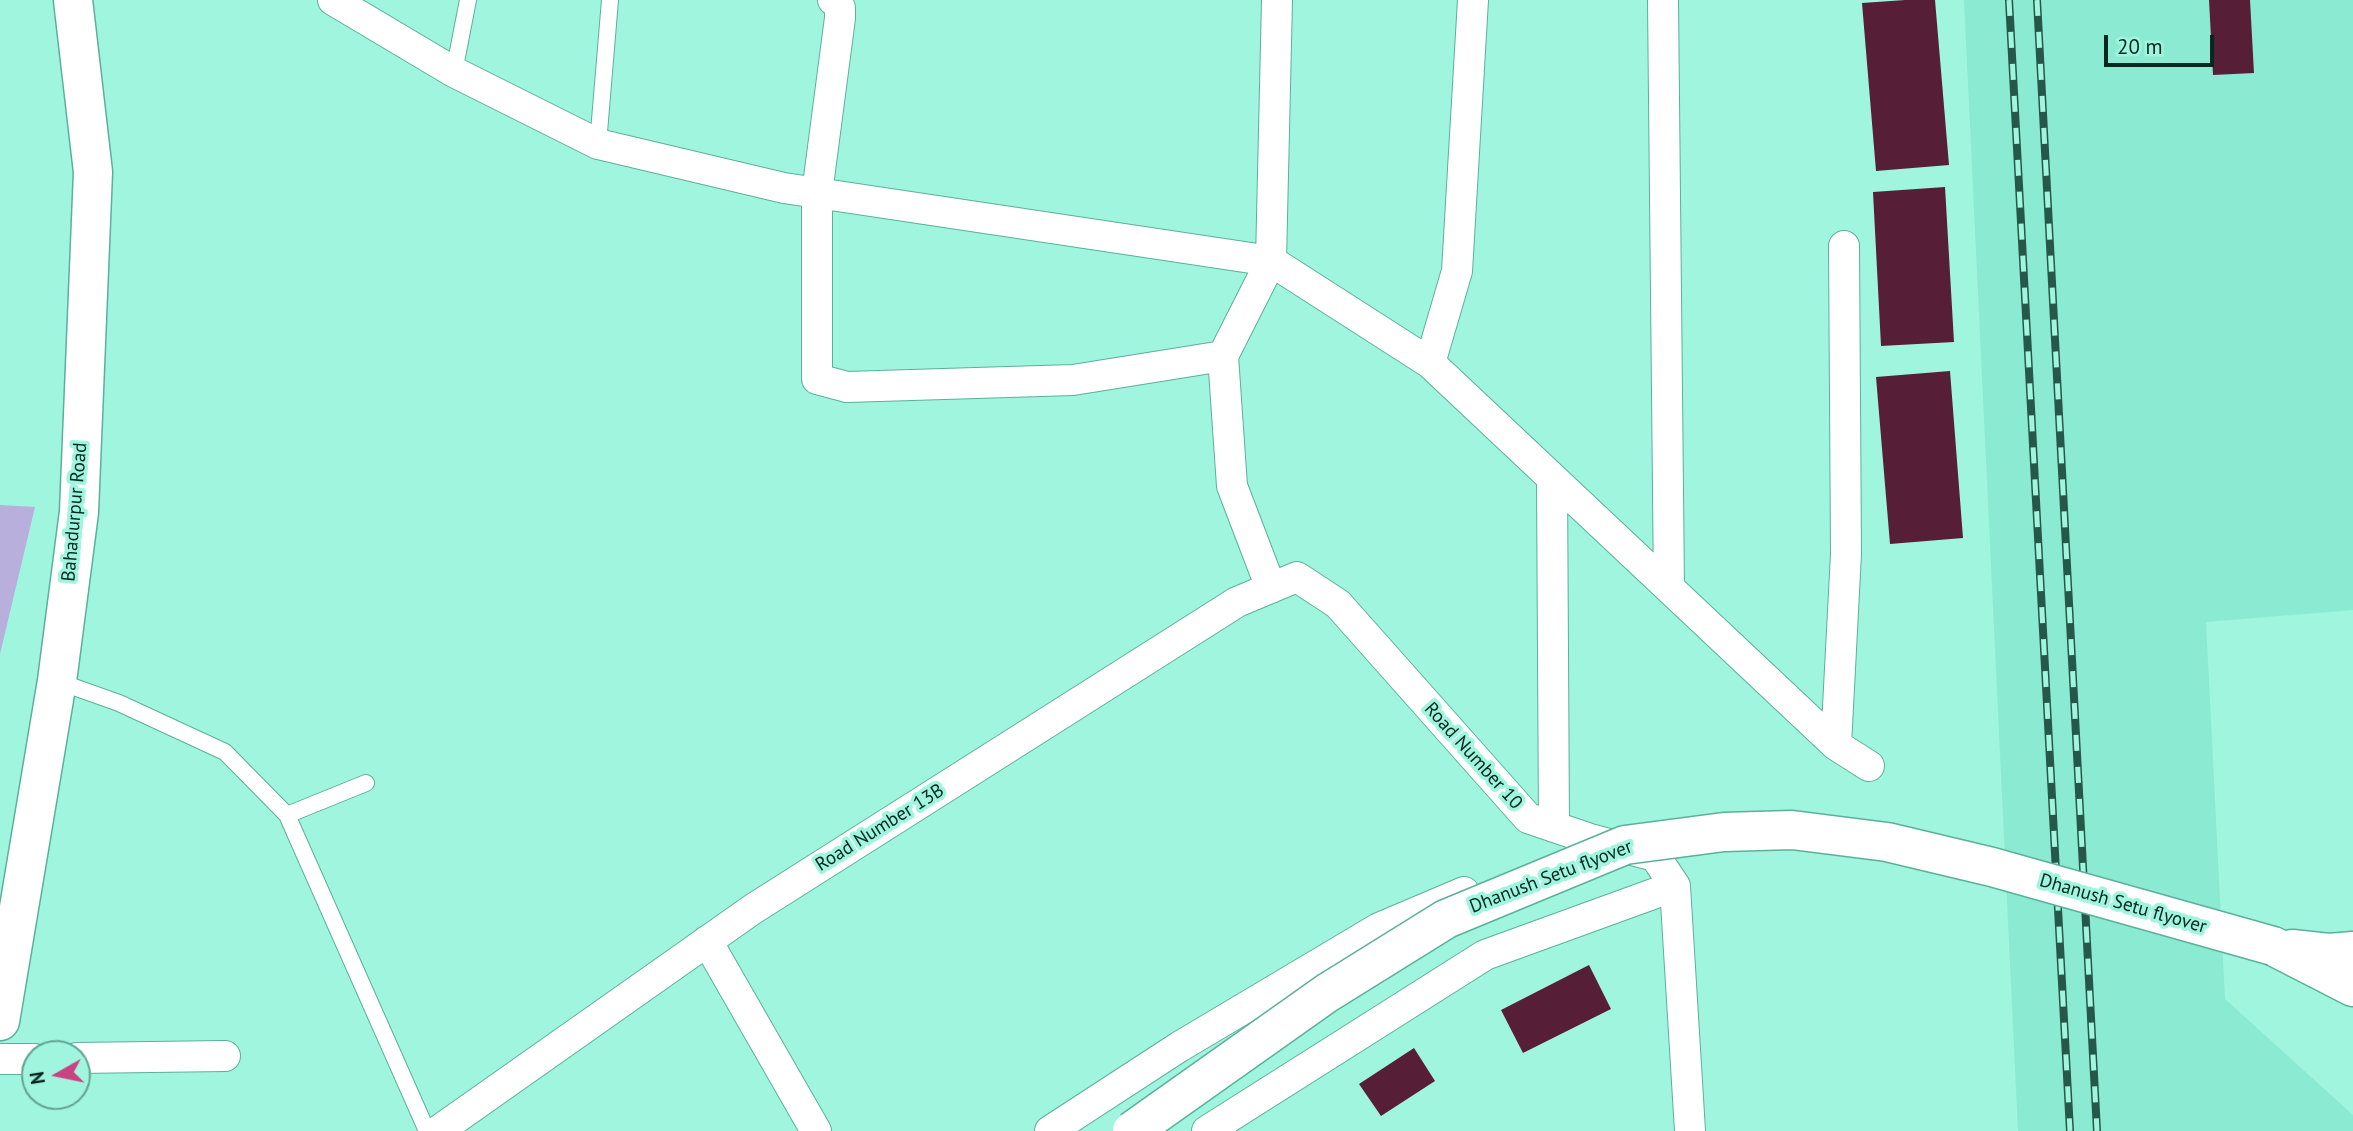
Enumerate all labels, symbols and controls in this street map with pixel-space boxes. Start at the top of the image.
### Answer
scale bar [2108,21,2218,65]
text: 20 m [2117,33,2163,60]
street label: Bahadurpur Road [58,442,92,582]
street label: Road Number 10 [1419,698,1527,814]
street label: Road Number 13B [812,779,948,877]
street label: Dhanush Setu flyover [1466,835,1636,919]
street label: Dhanush Setu flyover [2037,869,2209,939]
north arrow [21,1040,91,1110]
text: N [24,1070,50,1086]

